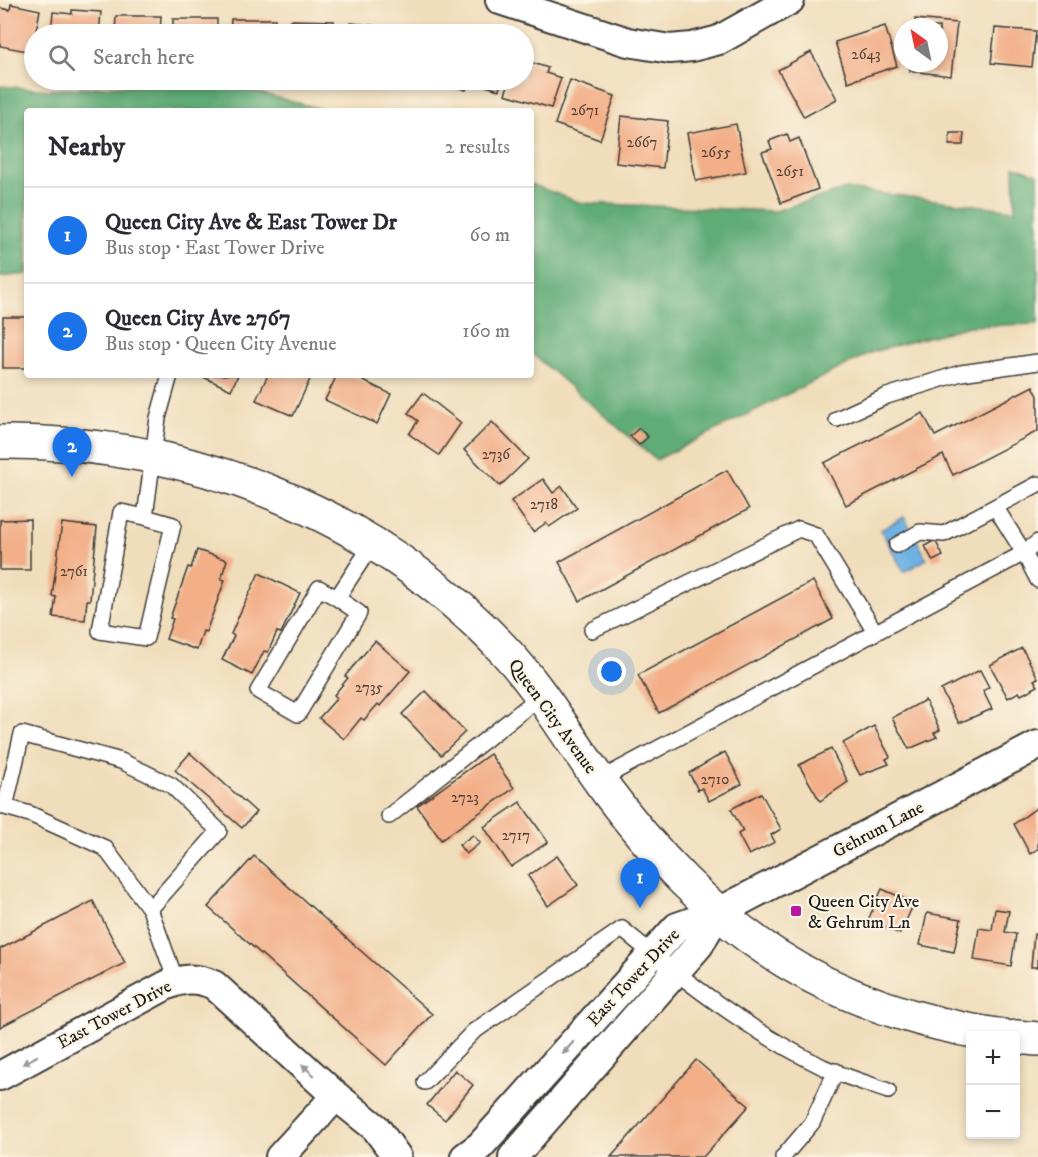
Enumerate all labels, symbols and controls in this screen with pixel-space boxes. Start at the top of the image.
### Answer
north arrow [894,18,948,72]
search box [24,24,534,90]
icon: search [45,41,78,74]
text: Search here [93,44,195,71]
house number: 2643 [851,45,881,64]
house number: 2671 [571,101,599,120]
text: Nearby [48,131,125,164]
house number: 2667 [627,133,658,152]
text: 2 results [445,135,510,160]
house number: 2655 [701,143,732,162]
house number: 2651 [776,162,804,181]
text: Queen City Ave & East Tower Dr [105,209,397,236]
text: 1 [64,223,71,248]
text: 60 m [470,223,510,248]
text: Bus stop · East Tower Drive [105,236,325,261]
text: Queen City Ave 2767 [105,305,291,332]
text: 2 [63,319,72,344]
text: 160 m [462,319,510,344]
text: Bus stop · Queen City Avenue [105,332,336,357]
pin: 2 [52,428,92,477]
house number: 2736 [482,445,511,464]
house number: 2718 [530,495,558,514]
house number: 2761 [60,562,88,581]
street label: Queen City Avenue [503,655,601,778]
your location [597,657,626,686]
house number: 2735 [355,678,384,697]
house number: 2710 [701,770,729,789]
house number: 2723 [451,788,479,807]
street label: Gehrum Lane [829,797,928,863]
house number: 2717 [502,826,530,845]
pin: 1 [620,858,660,908]
place label: Queen City Ave & Gehrum Ln [808,891,919,934]
marker: Queen City Ave & Gehrum Ln [789,904,803,918]
street label: East Tower Drive [583,924,685,1031]
street label: East Tower Drive [54,976,175,1054]
map controls [966,1031,1020,1139]
button: + [966,1031,1020,1085]
one-way arrow [562,1040,575,1055]
one-way arrow [21,1055,38,1065]
one-way arrow [300,1063,315,1077]
button: − [966,1085,1020,1139]

